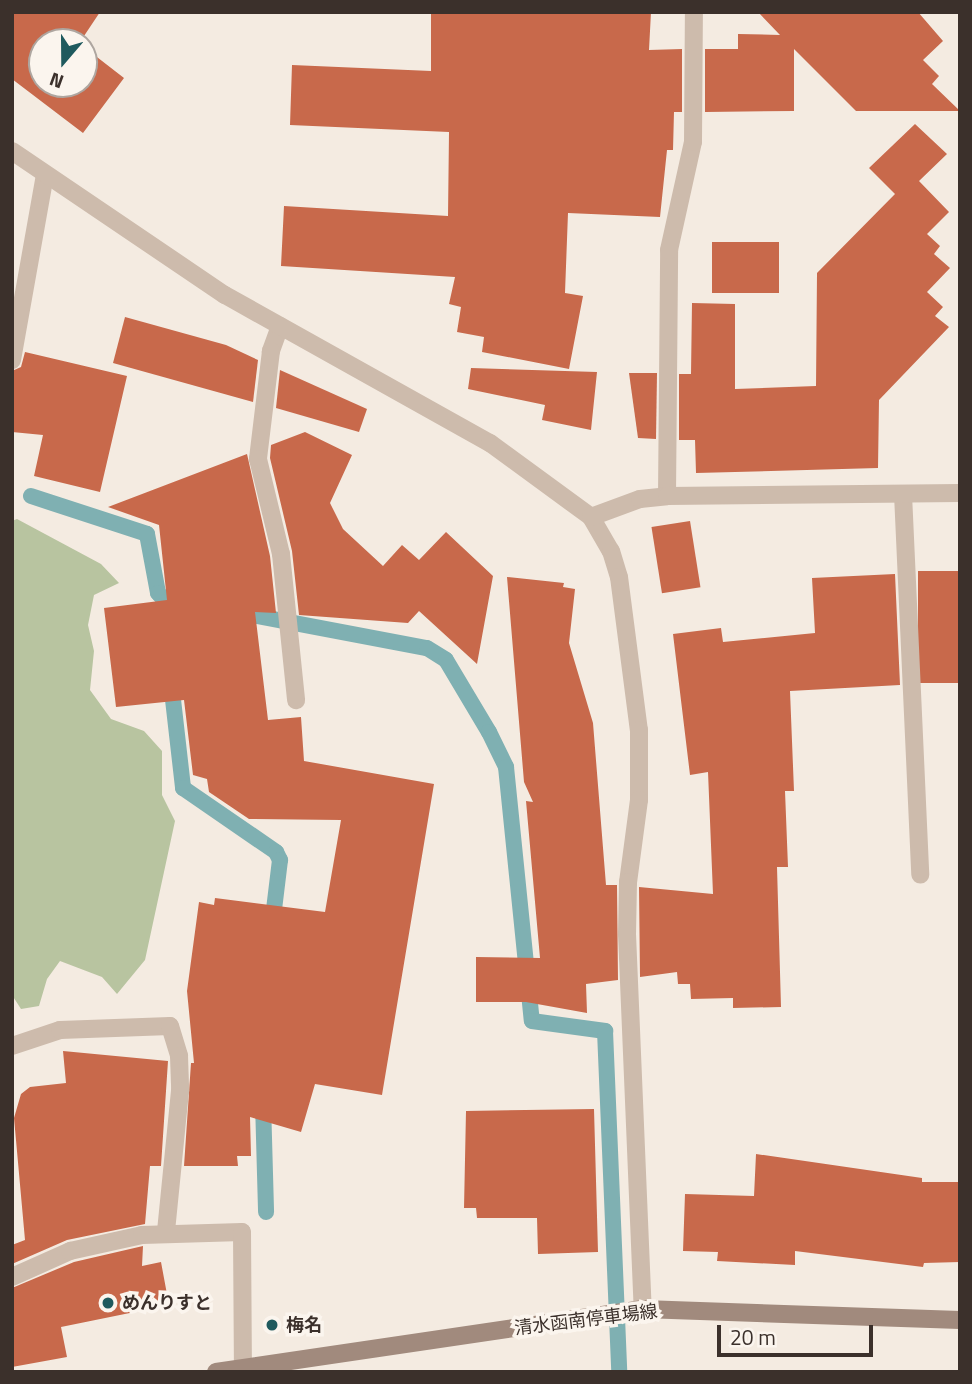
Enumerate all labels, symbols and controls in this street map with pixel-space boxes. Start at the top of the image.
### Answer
north arrow [28,28,98,98]
text: N [45,65,67,97]
place label: めんりすと [122,1292,212,1314]
marker: めんりすと [100,1295,116,1311]
street label: 清水函南停車場線 [513,1301,659,1339]
scale bar [720,1310,876,1354]
place label: 梅名 [286,1314,322,1336]
marker: 梅名 [264,1317,280,1333]
text: 20 m [730,1321,776,1353]

